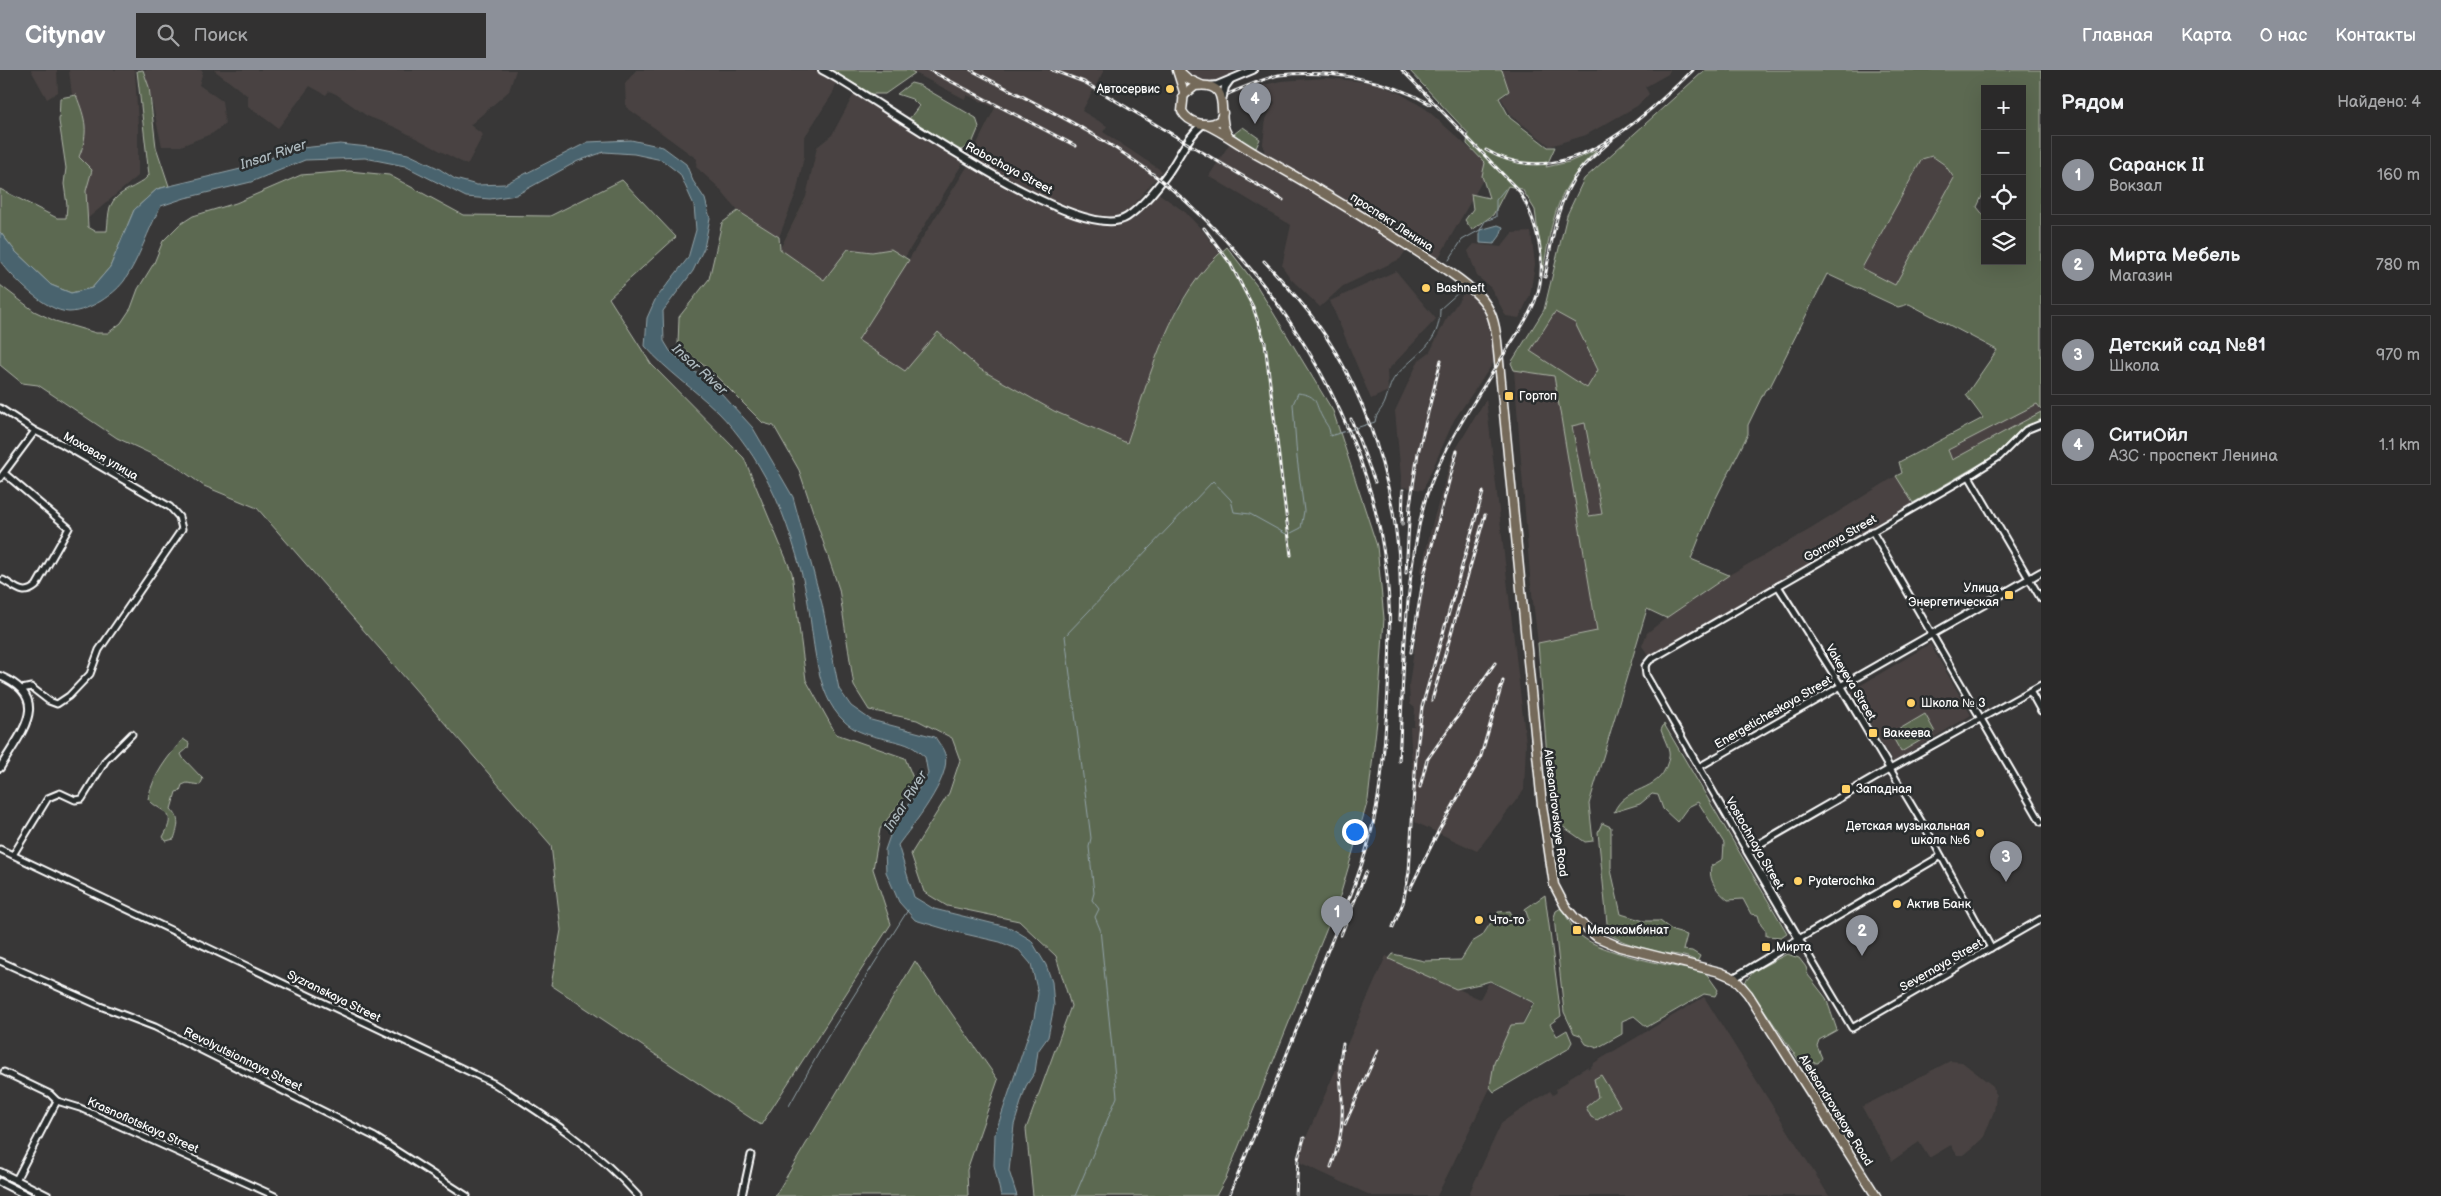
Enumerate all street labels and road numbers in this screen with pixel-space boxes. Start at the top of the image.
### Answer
street label: Rabochaya Street [963,139,1055,198]
street label: проспект Ленина [1347,190,1436,255]
street label: Моховая улица [61,429,141,484]
street label: Gornaya Street [1801,511,1880,565]
street label: Vakeyeva Street [1822,642,1879,723]
street label: Energeticheskaya Street [1712,673,1835,752]
street label: Aleksandrovskoye Road [1540,749,1571,878]
street label: Vostochnaya Street [1722,795,1787,892]
street label: Severnaya Street [1897,936,1985,995]
street label: Syzranskaya Street [285,967,383,1026]
street label: Revolyutsionnaya Street [181,1024,305,1095]
street label: Aleksandrovskoye Road [1795,1052,1876,1169]
street label: Krasnoflotskaya Street [85,1094,201,1157]

